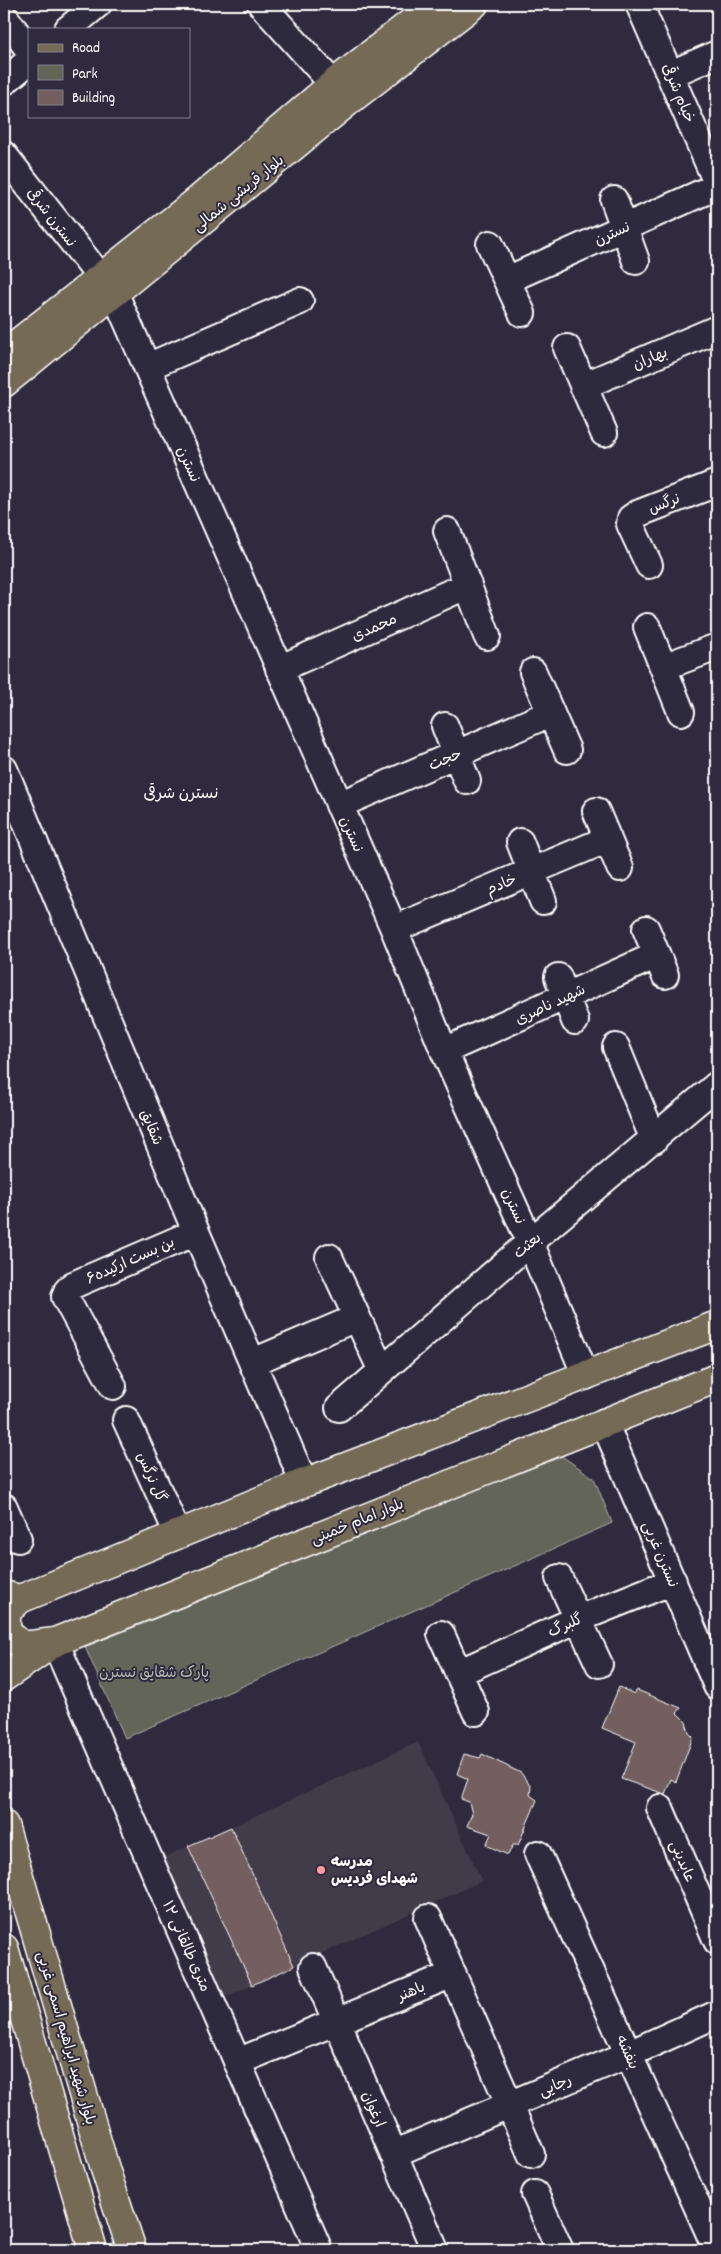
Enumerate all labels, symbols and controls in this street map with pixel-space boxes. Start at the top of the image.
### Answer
legend [28,28,190,118]
text: Road [72,38,100,60]
street label: خیام شرقی [655,60,701,127]
text: Park [72,64,98,86]
text: Building [72,88,115,110]
street label: بلوار قریشی شمالی [189,151,290,238]
street label: نسترن شرقی [20,183,82,253]
street label: نسترن [591,217,634,252]
street label: بهاران [630,343,672,377]
street label: نسترن [170,443,205,486]
street label: نرگس [646,489,684,521]
street label: محمدی [349,609,401,649]
street label: حجت [426,744,466,778]
district label: نسترن شرقی [144,782,218,806]
street label: نسترن [333,813,368,856]
street label: خادم [483,870,521,902]
street label: شهید ناصری [512,980,590,1032]
street label: شقایق [133,1106,168,1149]
street label: نسترن [495,1185,530,1228]
street label: بعثت [509,1228,547,1265]
street label: بن بست ارکیده۶ [83,1232,179,1291]
street label: گل نرگس [129,1449,171,1506]
street label: بلوار امام خمینی [308,1494,408,1552]
street label: نسترن غربی [635,1518,683,1591]
street label: گلبرگ [545,1609,587,1644]
park label: پارک شقایق نسترن [99,1663,209,1685]
street label: عابدینی [663,1837,700,1886]
place label: مدرسه شهدای فردیس [331,1852,418,1891]
marker: مدرسه شهدای فردیس [315,1864,327,1876]
street label: ۱۲ متری طالقانی [155,1898,215,1996]
street label: بلوار شهید ابراهیم اسمی غربی [30,1949,100,2128]
street label: باهنر [393,1977,429,2009]
street label: بنفشه [609,2032,643,2074]
street label: رجایی [536,2070,576,2104]
street label: ارغوان [355,2088,390,2131]

